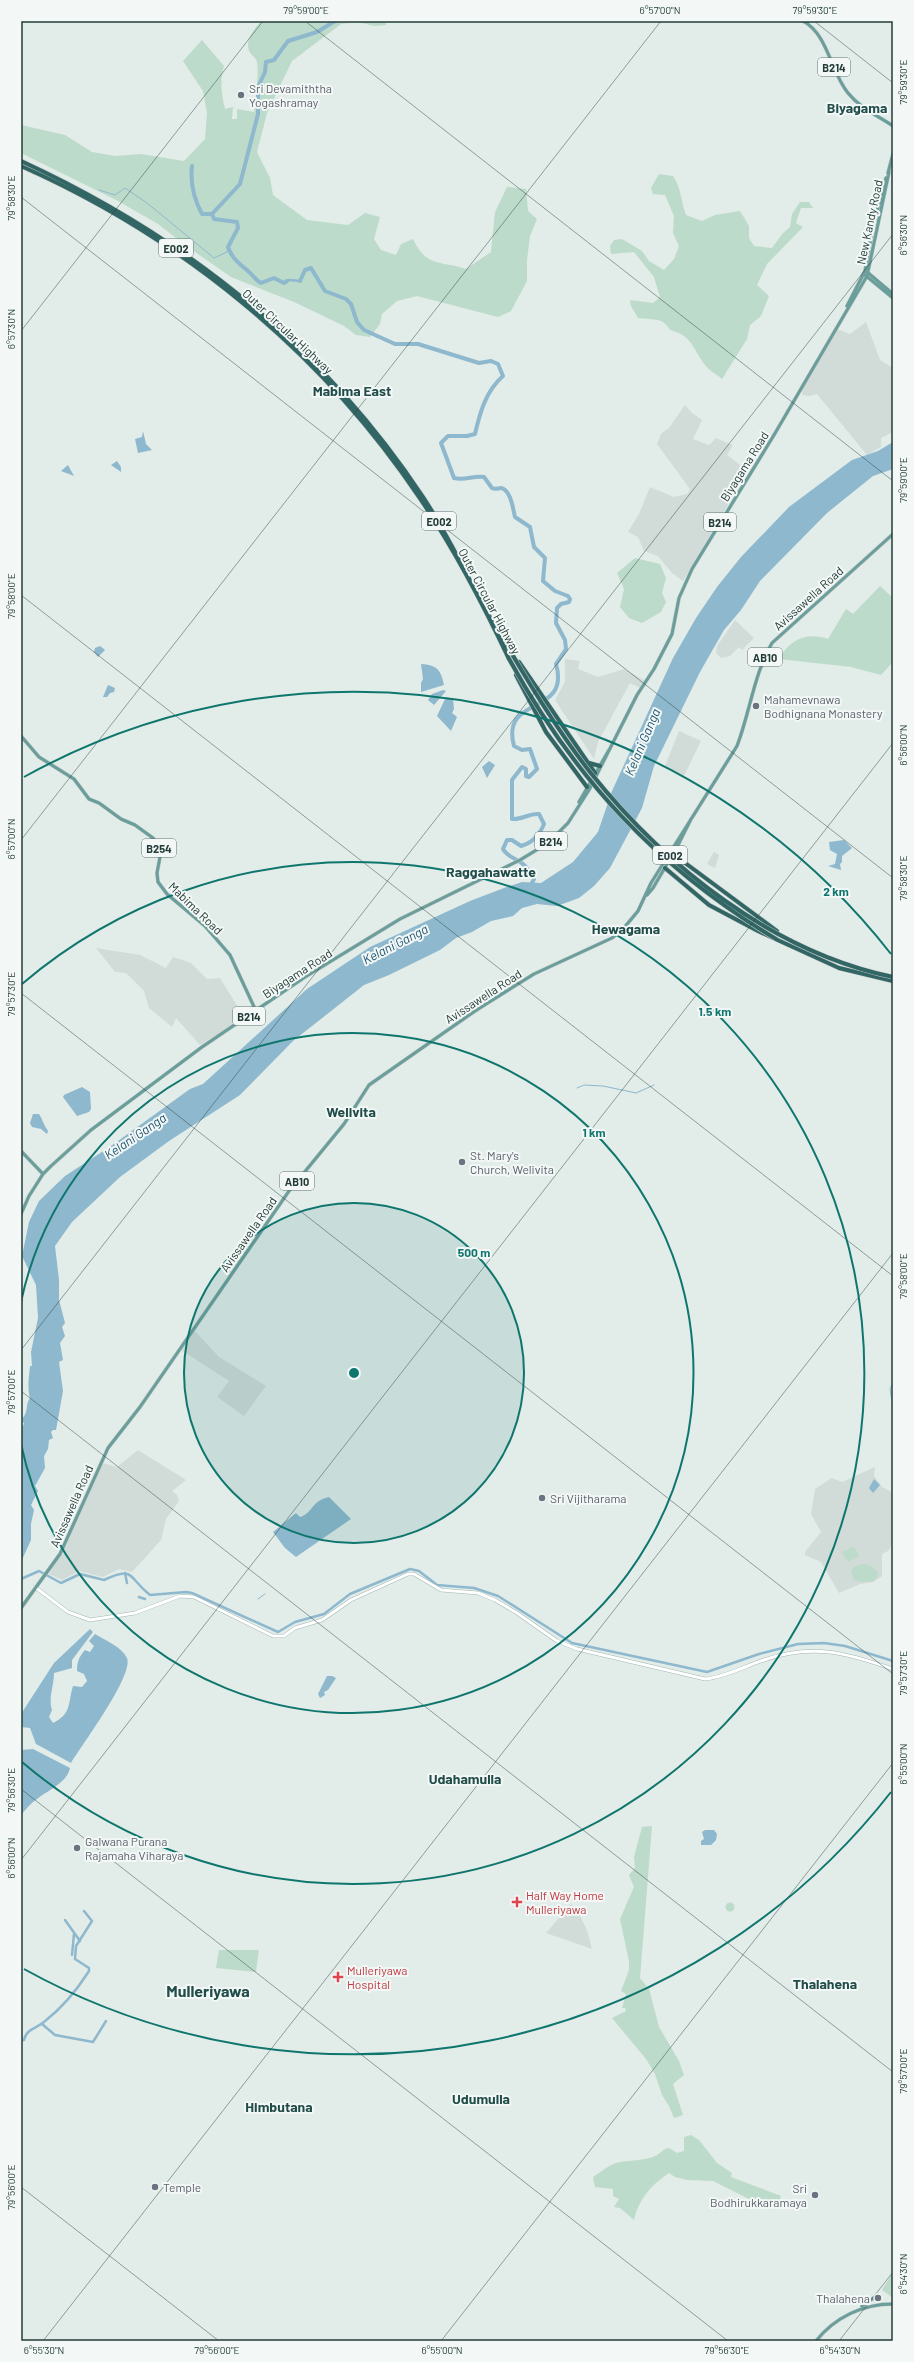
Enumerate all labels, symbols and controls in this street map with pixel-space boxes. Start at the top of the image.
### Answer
text: 79°59'00"E [283,4,329,16]
text: 6°57'00"N [640,4,680,16]
text: 79°59'30"E [793,4,837,16]
road number: B214 [818,58,850,76]
text: 79°59'30"E [897,60,909,104]
place label: Sri Devamiththa Yogashramay [249,81,332,109]
marker: Sri Devamiththa Yogashramay [236,90,246,100]
district label: Biyagama [827,99,887,116]
text: 79°58'30"E [5,176,17,220]
street label: New Kandy Road [853,178,885,266]
text: 6°56'30"N [897,215,909,255]
road number: E002 [159,239,193,257]
street label: Outer Circular Highway [240,286,336,377]
text: 6°57'30"N [5,309,17,349]
district label: Mabima East [313,382,391,399]
street label: Biyagama Road [717,429,771,503]
text: 79°59'00"E [897,457,909,503]
road number: E002 [422,512,456,530]
road number: B214 [704,513,736,531]
street label: Outer Circular Highway [456,546,524,657]
street label: Avissawella Road [770,563,846,633]
text: 79°58'00"E [5,573,17,619]
road number: AB10 [748,648,782,666]
place label: Mahamevnawa Bodhignana Monastery [764,692,883,720]
marker: Mahamevnawa Bodhignana Monastery [751,701,761,711]
water label: Kelani Ganga [621,706,663,778]
text: 6°56'00"N [897,724,909,766]
text: 6°57'00"N [5,819,17,859]
road number: B214 [535,832,567,850]
road number: B254 [142,839,176,857]
road number: E002 [653,846,687,864]
text: 79°58'30"E [897,856,909,900]
district label: Raggahawatte [446,863,536,880]
street label: Mabima Road [166,879,226,937]
text: 2 km [823,884,849,898]
district label: Hewagama [592,920,660,937]
water label: Kelani Ganga [360,921,431,967]
street label: Biyagama Road [260,945,334,1001]
street label: Avissawella Road [442,966,524,1026]
text: 79°57'30"E [5,972,17,1016]
text: 1.5 km [699,1004,731,1018]
road number: B214 [233,1007,265,1025]
district label: Welivita [326,1103,376,1120]
water label: Kelani Ganga [101,1109,169,1163]
text: 1 km [582,1125,606,1139]
place label: St. Mary's Church, Welivita [470,1148,554,1176]
marker: St. Mary's Church, Welivita [457,1157,467,1167]
road number: AB10 [280,1172,314,1190]
street label: Avissawella Road [217,1194,279,1274]
text: 500 m [458,1245,490,1259]
text: 79°58'00"E [897,1253,909,1299]
centre of rings [347,1366,361,1380]
text: 79°57'00"E [5,1370,17,1414]
street label: Avissawella Road [47,1463,95,1549]
place label: Sri Vijitharama [550,1491,626,1505]
marker: Sri Vijitharama [537,1493,547,1503]
text: 79°57'30"E [897,1651,909,1695]
text: 6°55'00"N [897,1743,909,1785]
text: 79°56'30"E [5,1768,17,1812]
district label: Udahamulla [429,1770,501,1787]
place label: Galwana Purana Rajamaha Viharaya [85,1834,183,1862]
text: 6°56'00"N [5,1837,17,1879]
marker: Galwana Purana Rajamaha Viharaya [72,1843,82,1853]
place label: Half Way Home Mulleriyawa [526,1888,604,1916]
marker: Half Way Home Mulleriyawa [511,1896,523,1908]
place label: Mulleriyawa Hospital [347,1963,407,1991]
marker: Mulleriyawa Hospital [332,1971,344,1983]
district label: Thalahena [793,1975,857,1992]
district label: Mulleriyawa [166,1981,250,2000]
text: 79°57'00"E [897,2049,909,2093]
district label: Udumulla [452,2090,510,2107]
district label: Himbutana [245,2098,313,2115]
text: 79°56'00"E [5,2164,17,2210]
place label: Temple [163,2180,201,2194]
place label: Sri Bodhirukkaramaya [710,2181,807,2209]
marker: Temple [150,2182,160,2192]
marker: Sri Bodhirukkaramaya [810,2190,820,2200]
text: 6°54'30"N [897,2254,909,2294]
place label: Thalahena [816,2291,870,2305]
marker: Thalahena [873,2293,883,2303]
text: 6°55'30"N [24,2344,64,2356]
text: 79°56'00"E [194,2344,240,2356]
text: 6°55'00"N [421,2344,463,2356]
text: 79°56'30"E [705,2344,749,2356]
text: 6°54'30"N [820,2344,860,2356]

